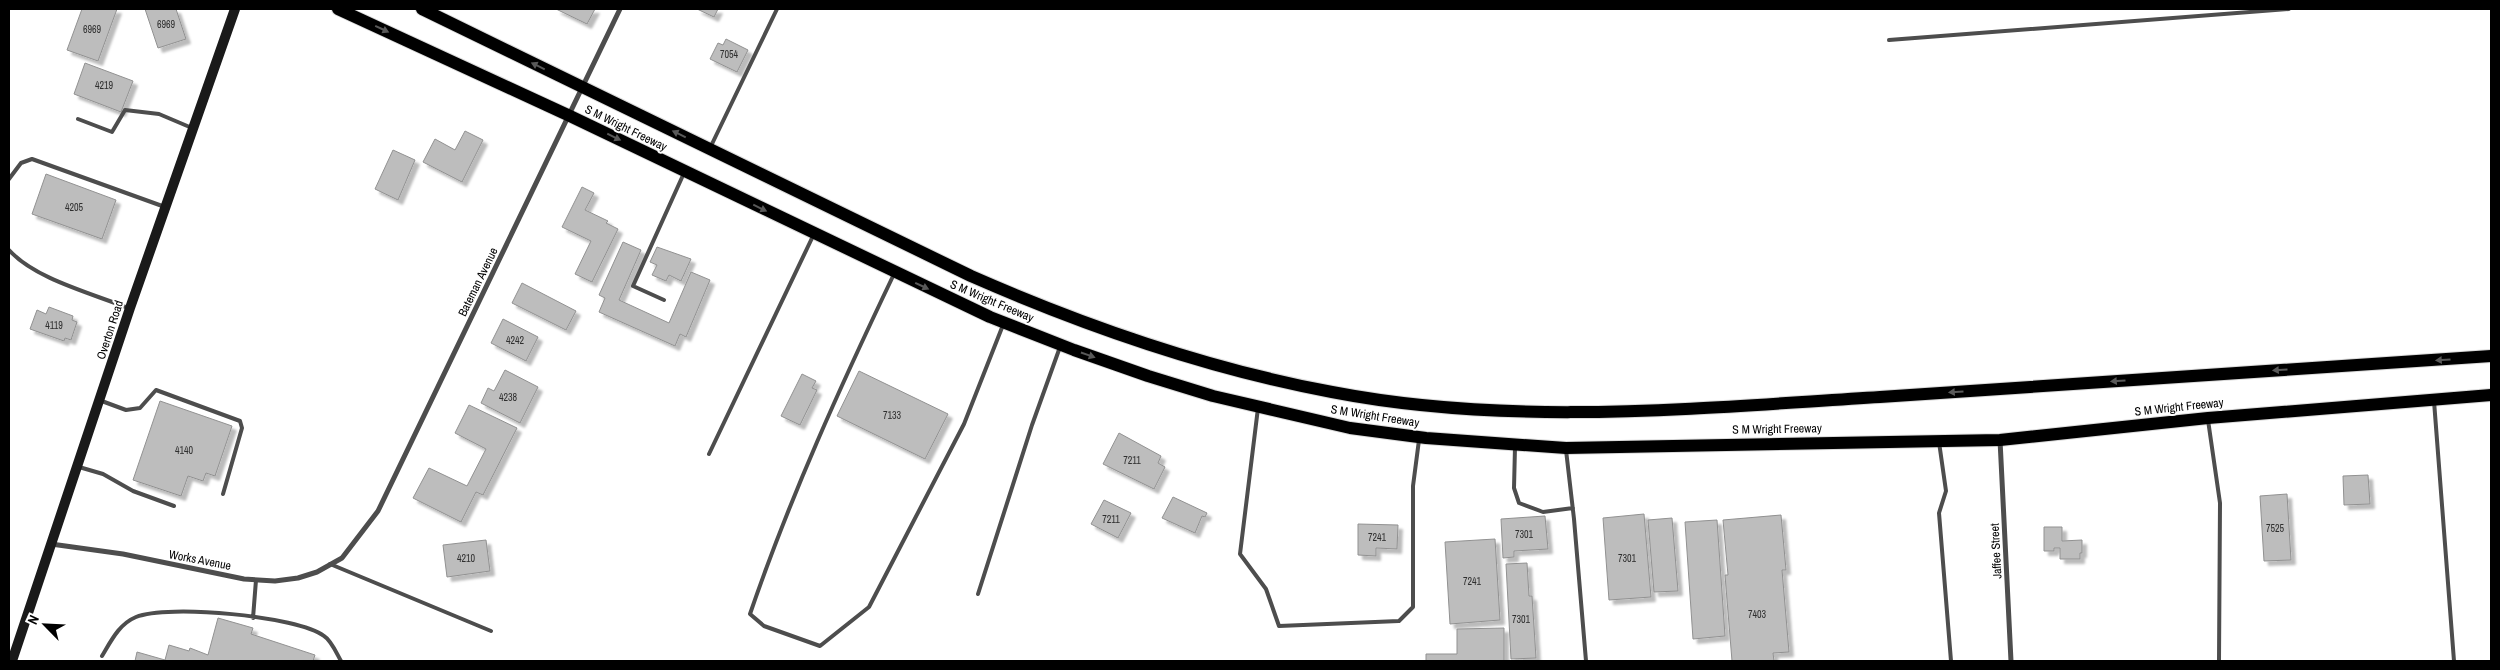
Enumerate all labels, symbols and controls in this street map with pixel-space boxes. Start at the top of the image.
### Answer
house number: 6969 [157,18,176,31]
house number: 6969 [83,23,102,36]
one-way arrow [375,25,389,33]
house number: 7054 [720,48,739,61]
one-way arrow [531,62,546,70]
house number: 4219 [95,79,114,92]
street label: S M Wright Freeway [582,101,670,155]
one-way arrow [672,129,686,137]
one-way arrow [607,133,621,141]
house number: 4205 [65,201,84,214]
one-way arrow [753,204,767,212]
street label: Bateman Avenue [454,245,502,319]
street label: S M Wright Freeway [948,276,1036,326]
one-way arrow [915,282,929,290]
street label: Overton Road [93,298,127,362]
house number: 4119 [45,319,63,332]
house number: 4242 [506,334,525,347]
one-way arrow [1081,351,1096,359]
one-way arrow [2434,356,2450,364]
one-way arrow [2272,367,2288,375]
one-way arrow [2110,377,2126,385]
one-way arrow [1948,388,1964,396]
house number: 4238 [499,391,518,404]
street label: S M Wright Freeway [2134,394,2224,420]
street label: S M Wright Freeway [1330,401,1421,431]
house number: 7133 [883,409,902,422]
street label: S M Wright Freeway [1732,420,1822,438]
house number: 4140 [175,444,194,457]
house number: 7211 [1123,454,1141,467]
house number: 7211 [1102,513,1120,526]
house number: 7525 [2266,522,2285,535]
street label: Jaffee Street [1987,523,2005,579]
house number: 7301 [1515,528,1534,541]
house number: 7241 [1368,531,1387,544]
street label: Works Avenue [167,546,233,574]
house number: 4210 [457,552,476,565]
house number: 7301 [1618,552,1637,565]
house number: 7241 [1463,575,1482,588]
north arrow [20,600,70,650]
house number: 7403 [1748,608,1767,621]
text: N [23,612,43,627]
house number: 7301 [1512,613,1531,626]

